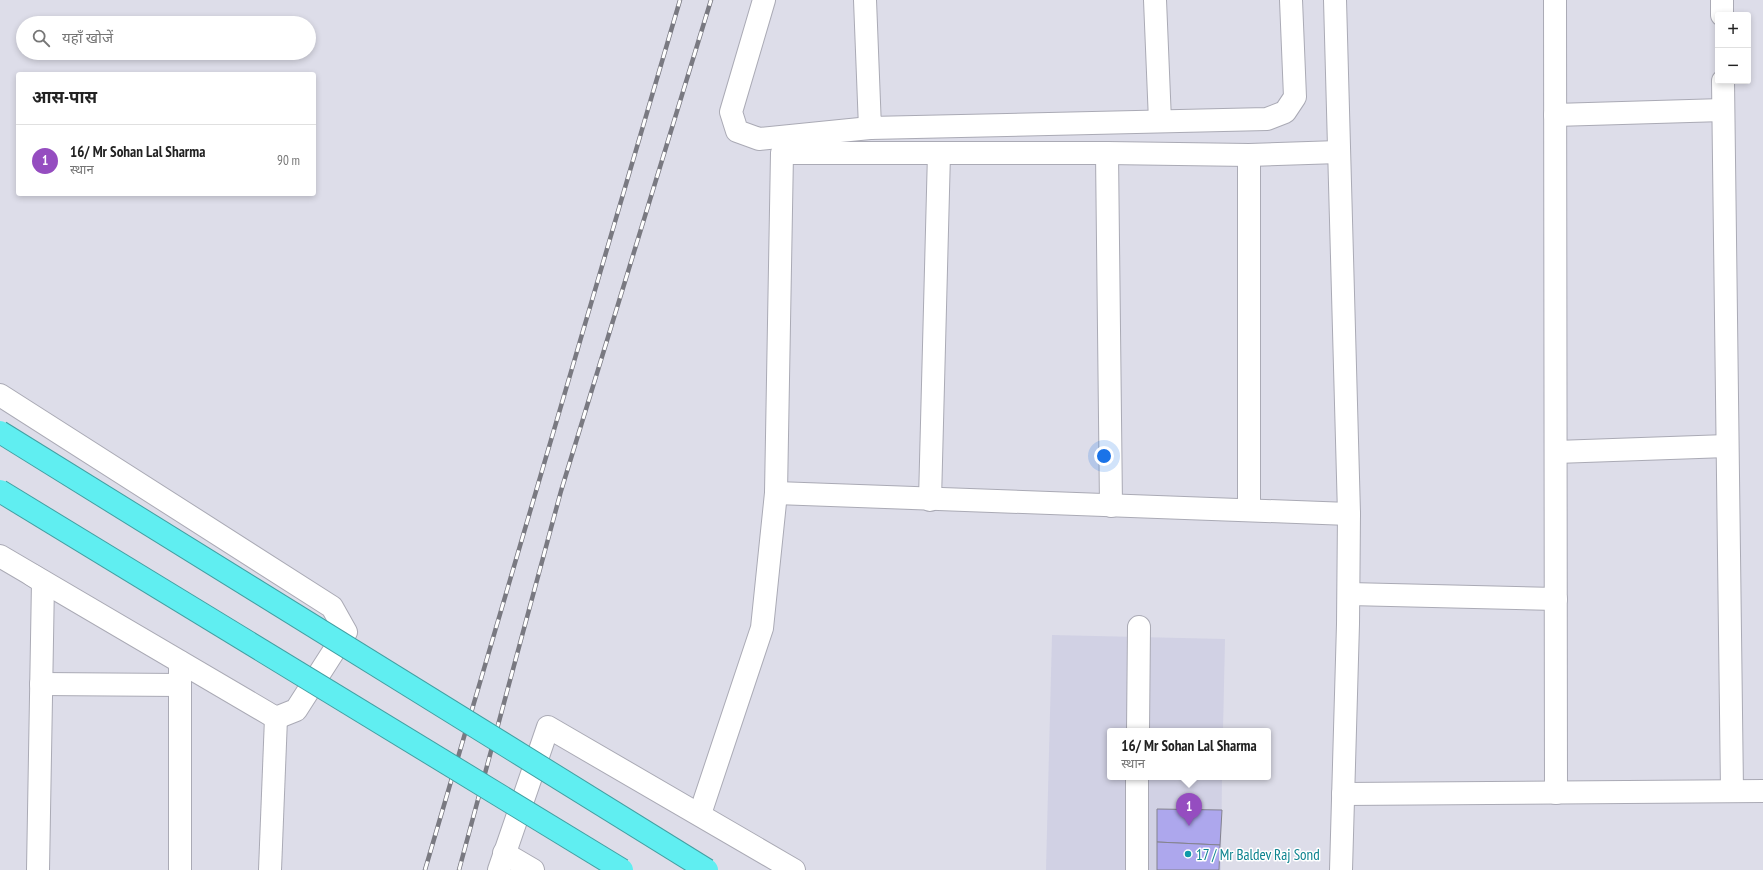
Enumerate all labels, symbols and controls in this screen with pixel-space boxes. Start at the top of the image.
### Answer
map controls [1715,12,1751,84]
button: + [1715,12,1751,48]
search box [16,16,316,60]
icon: search [30,27,52,49]
text: यहाँ खोजें [62,28,113,47]
button: − [1715,48,1751,84]
text: आस-पास [32,86,97,108]
text: 16/ Mr Sohan Lal Sharma [70,142,205,161]
text: 1 [42,152,48,169]
text: 90 m [277,152,300,169]
text: स्थान [70,161,94,178]
your location [1094,446,1114,466]
popup [1107,728,1271,780]
text: 16/ Mr Sohan Lal Sharma [1121,736,1257,755]
text: स्थान [1121,755,1145,772]
pin: 1 [1176,793,1202,826]
place label: 17 / Mr Baldev Raj Sond [1196,845,1320,864]
marker: 17 / Mr Baldev Raj Sond [1183,849,1193,859]

